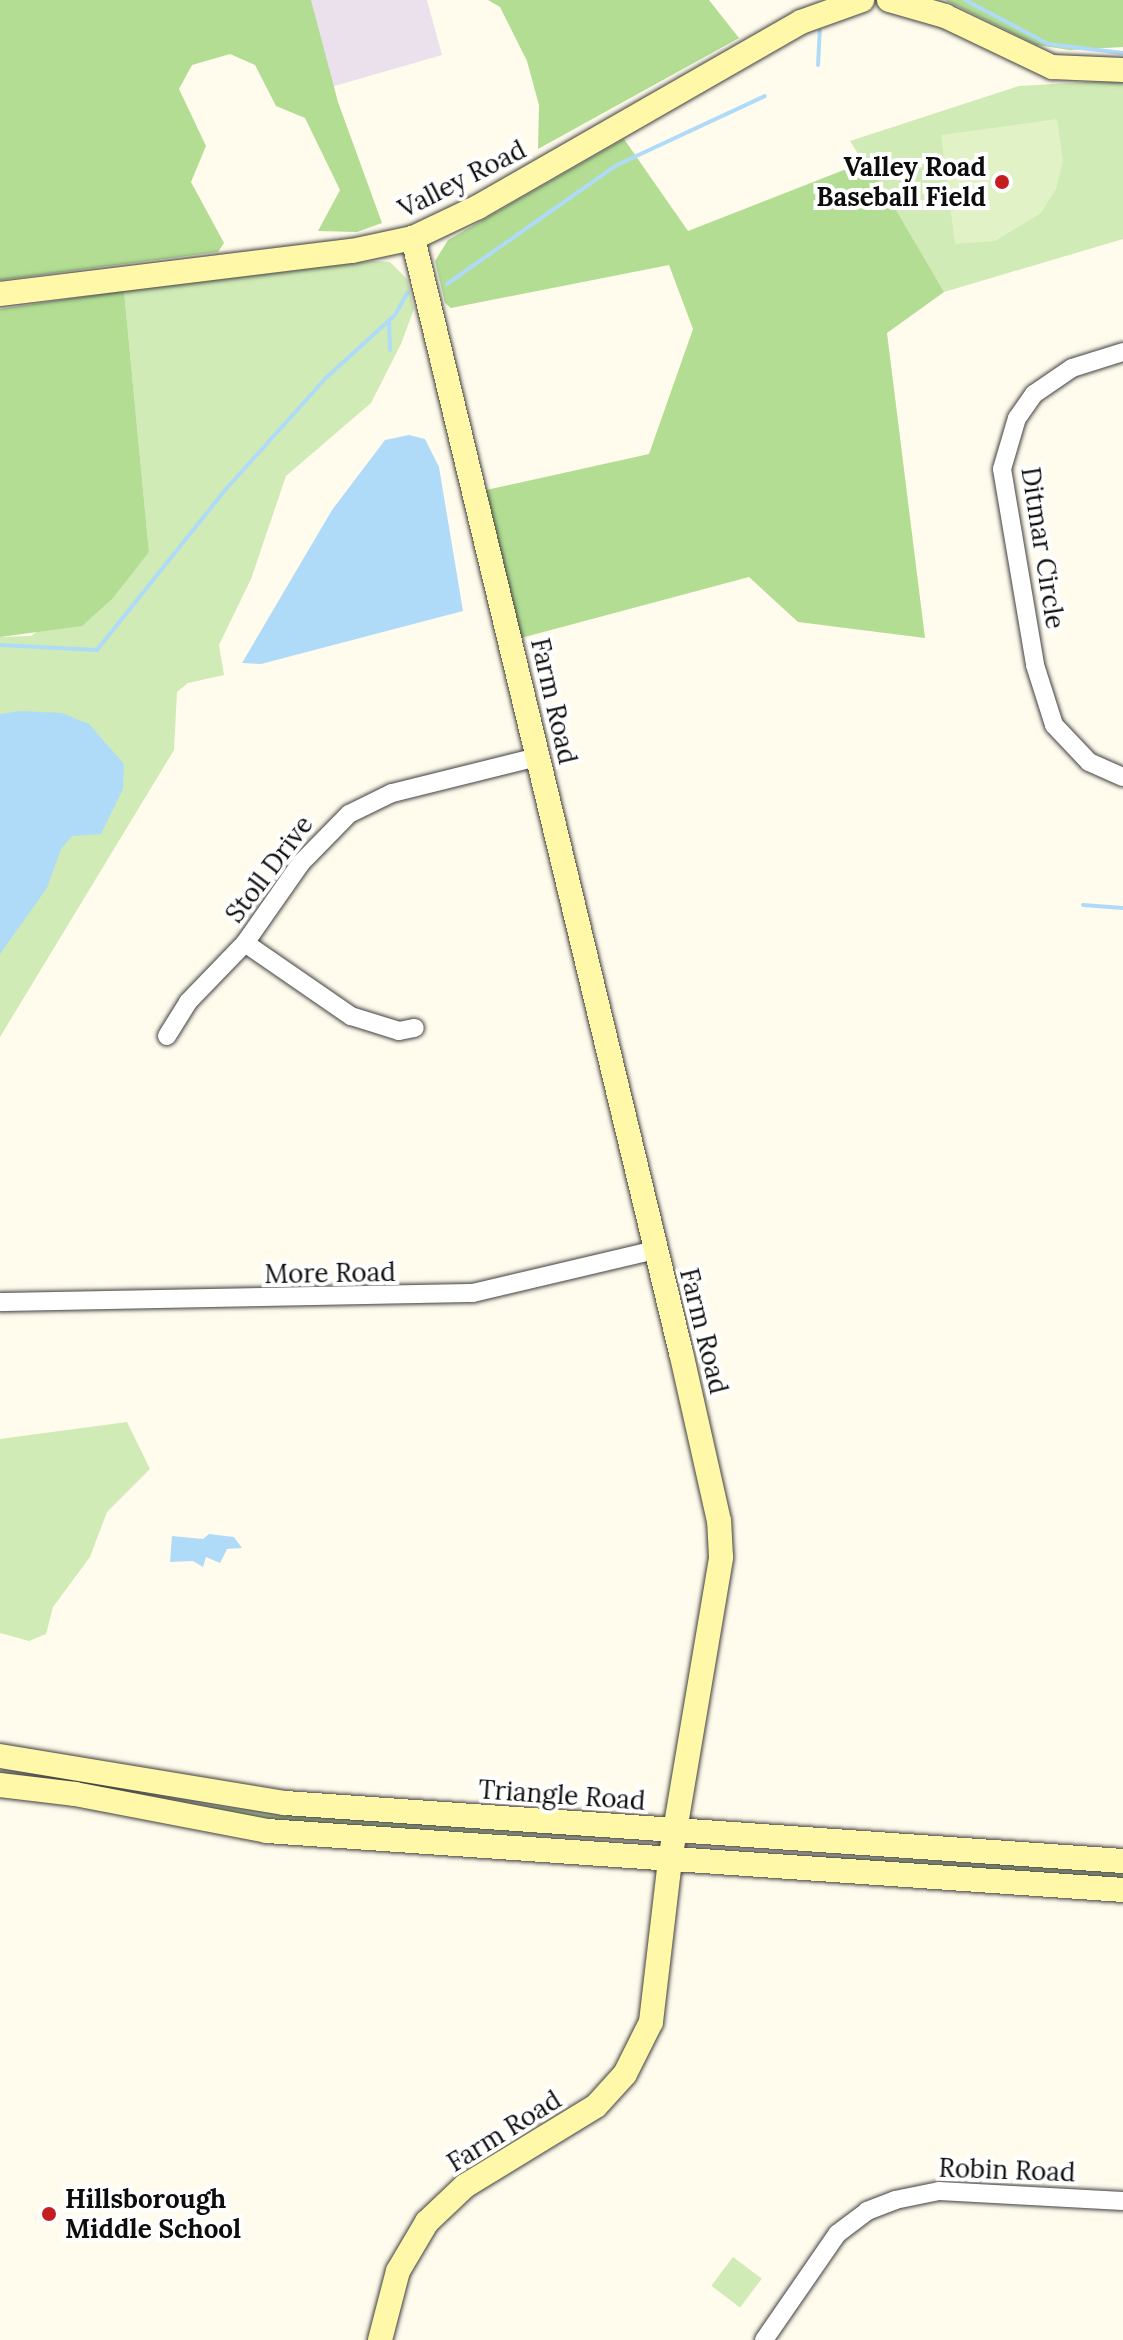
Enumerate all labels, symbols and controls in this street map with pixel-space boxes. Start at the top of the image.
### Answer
street label: Valley Road [393,134,531,224]
place label: Valley Road Baseball Field [816,151,986,212]
marker: Valley Road Baseball Field [993,173,1011,191]
street label: Ditmar Circle [1015,465,1071,631]
street label: Farm Road [524,635,584,767]
street label: Stoll Drive [219,809,319,929]
street label: More Road [264,1256,396,1290]
street label: Farm Road [673,1265,735,1397]
street label: Triangle Road [477,1774,647,1816]
street label: Farm Road [441,2084,567,2178]
street label: Robin Road [938,2152,1076,2188]
place label: Hillsborough Middle School [65,2183,241,2244]
marker: Hillsborough Middle School [40,2205,58,2223]

